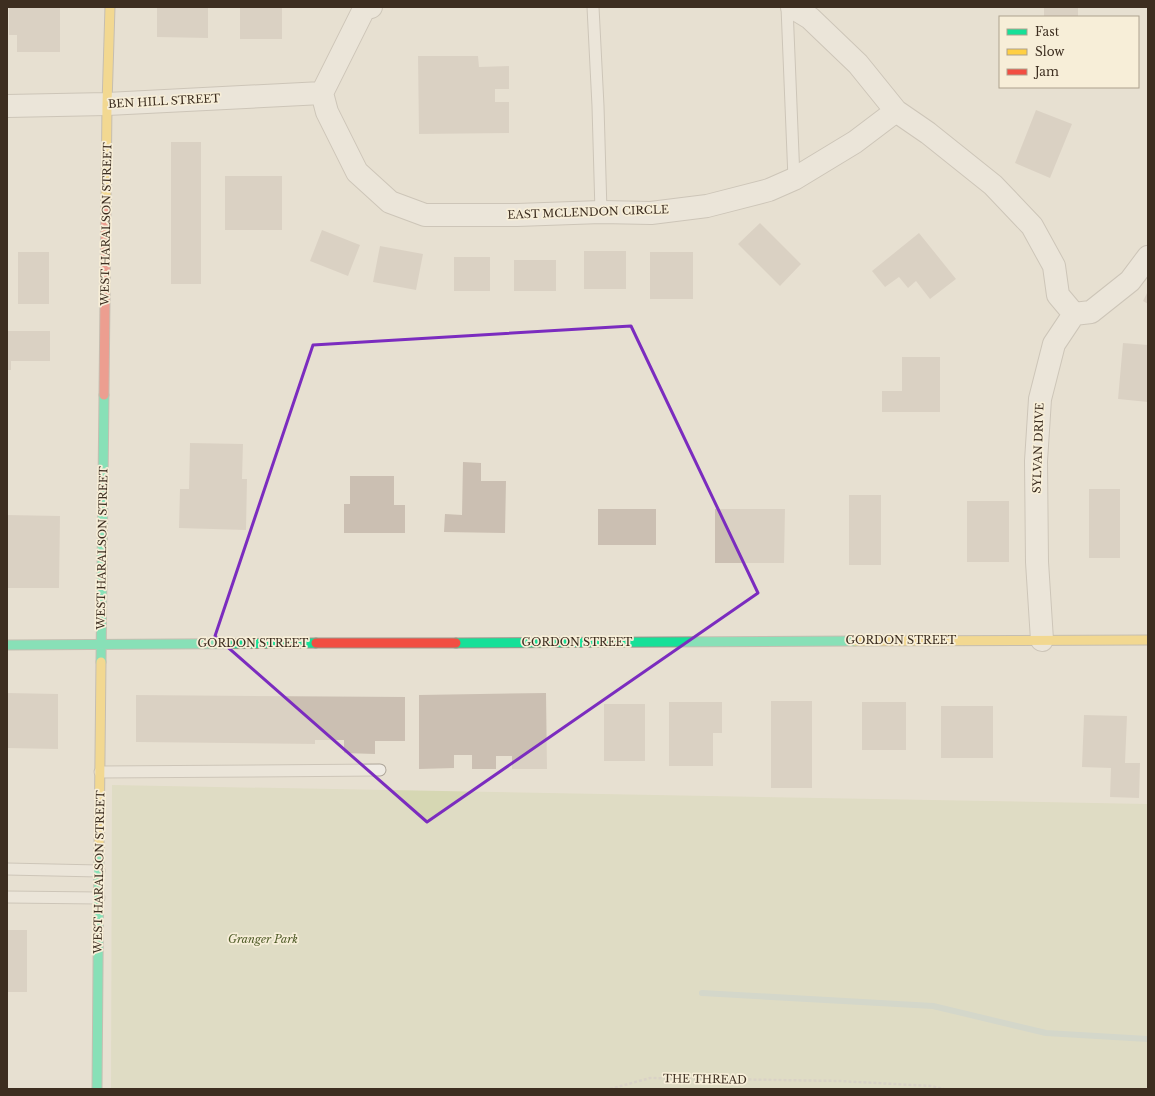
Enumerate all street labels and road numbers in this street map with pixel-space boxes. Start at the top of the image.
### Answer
street label: BEN HILL STREET [108,91,221,111]
street label: WEST HARALSON STREET [98,142,114,307]
street label: EAST MCLENDON CIRCLE [507,202,669,222]
street label: SYLVAN DRIVE [1029,402,1047,494]
street label: WEST HARALSON STREET [94,466,110,631]
street label: GORDON STREET [846,633,957,647]
street label: GORDON STREET [522,635,633,649]
street label: GORDON STREET [198,636,309,650]
street label: WEST HARALSON STREET [91,790,107,955]
street label: THE THREAD [663,1071,747,1087]

